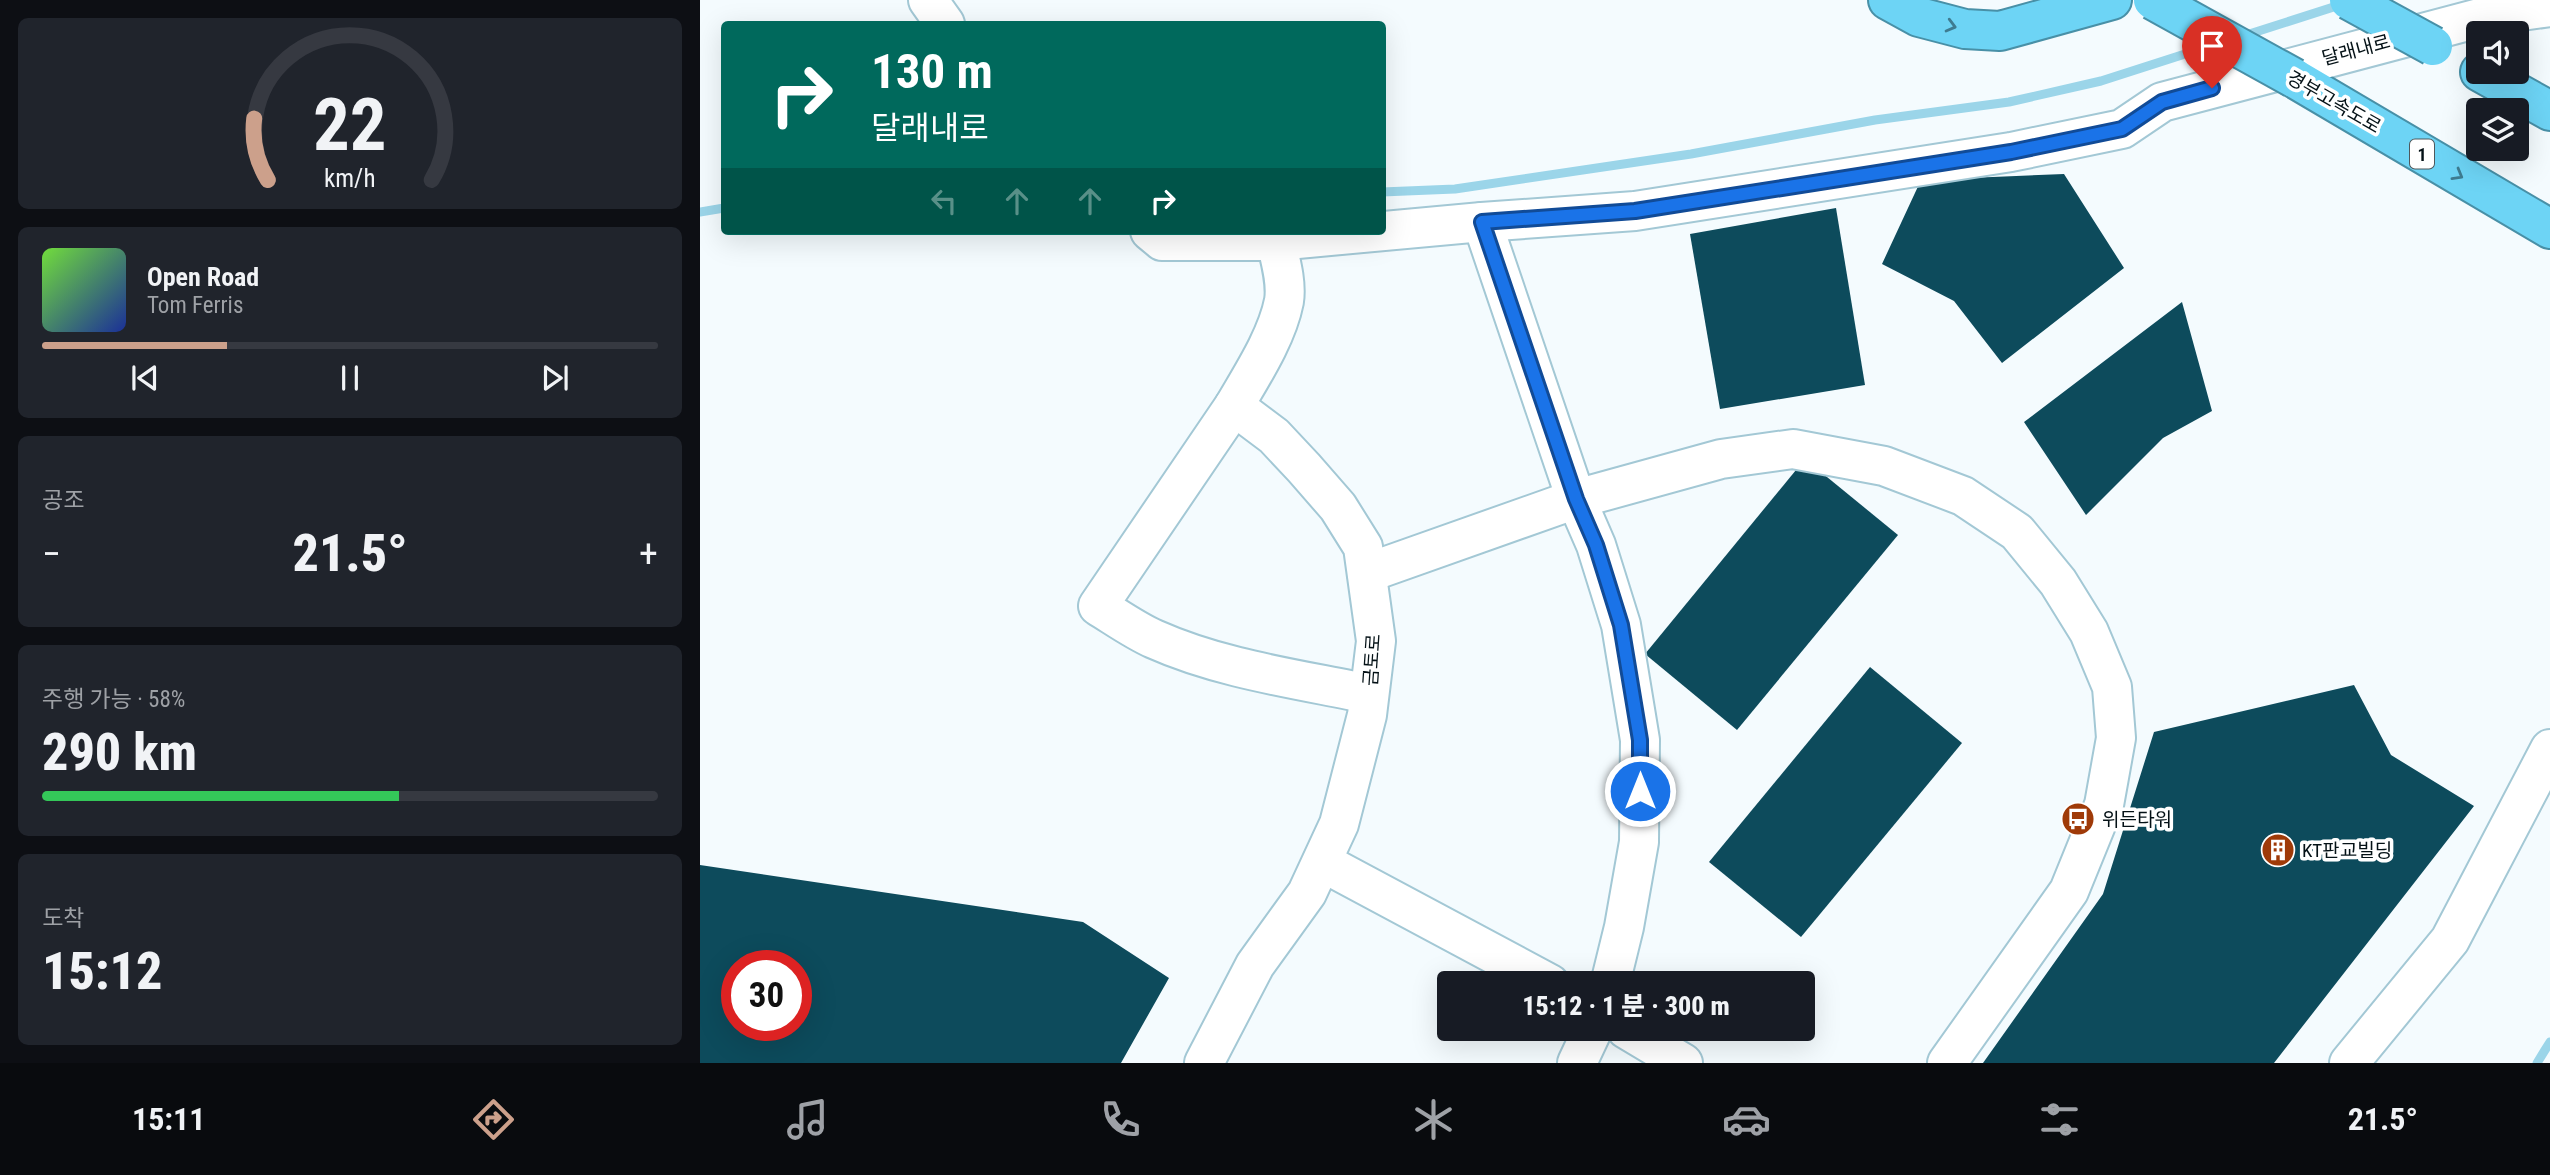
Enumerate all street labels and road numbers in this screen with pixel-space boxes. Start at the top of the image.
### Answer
street label: 달래내로 [2319,30,2393,70]
street label: 경부고속도로 [2283,66,2385,138]
road number: 1 [2410,140,2434,168]
street label: 금토로 [1359,633,1385,687]

